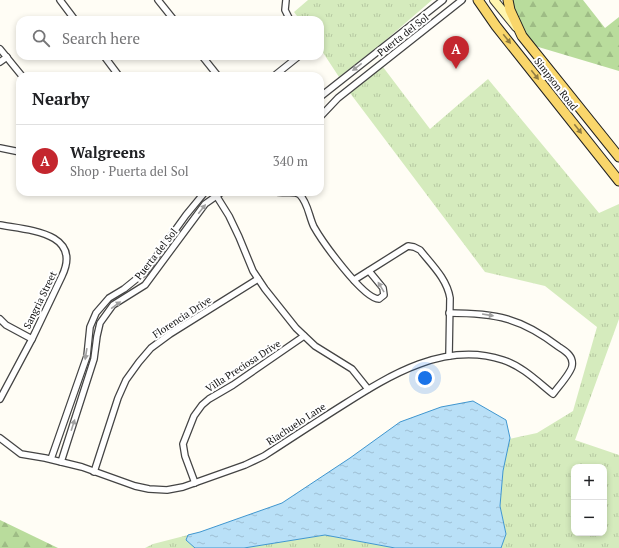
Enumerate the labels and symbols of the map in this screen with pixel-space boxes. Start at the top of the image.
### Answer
street label: Puerta del Sol [375,11,431,59]
one-way arrow [502,34,511,45]
pin: A [443,36,469,69]
street label: Simpson Road [531,55,581,113]
one-way arrow [351,63,362,71]
one-way arrow [531,70,540,81]
one-way arrow [574,124,582,135]
one-way arrow [197,204,206,215]
street label: Puerta del Sol [132,226,180,282]
street label: Sangria Street [20,269,60,331]
one-way arrow [377,281,384,292]
street label: Florencia Drive [150,293,214,341]
one-way arrow [110,301,121,309]
one-way arrow [482,312,494,318]
street label: Villa Preciosa Drive [203,337,283,395]
one-way arrow [83,348,89,360]
your location [415,368,435,388]
street label: Riachuelo Lane [264,400,328,448]
one-way arrow [70,419,76,431]

